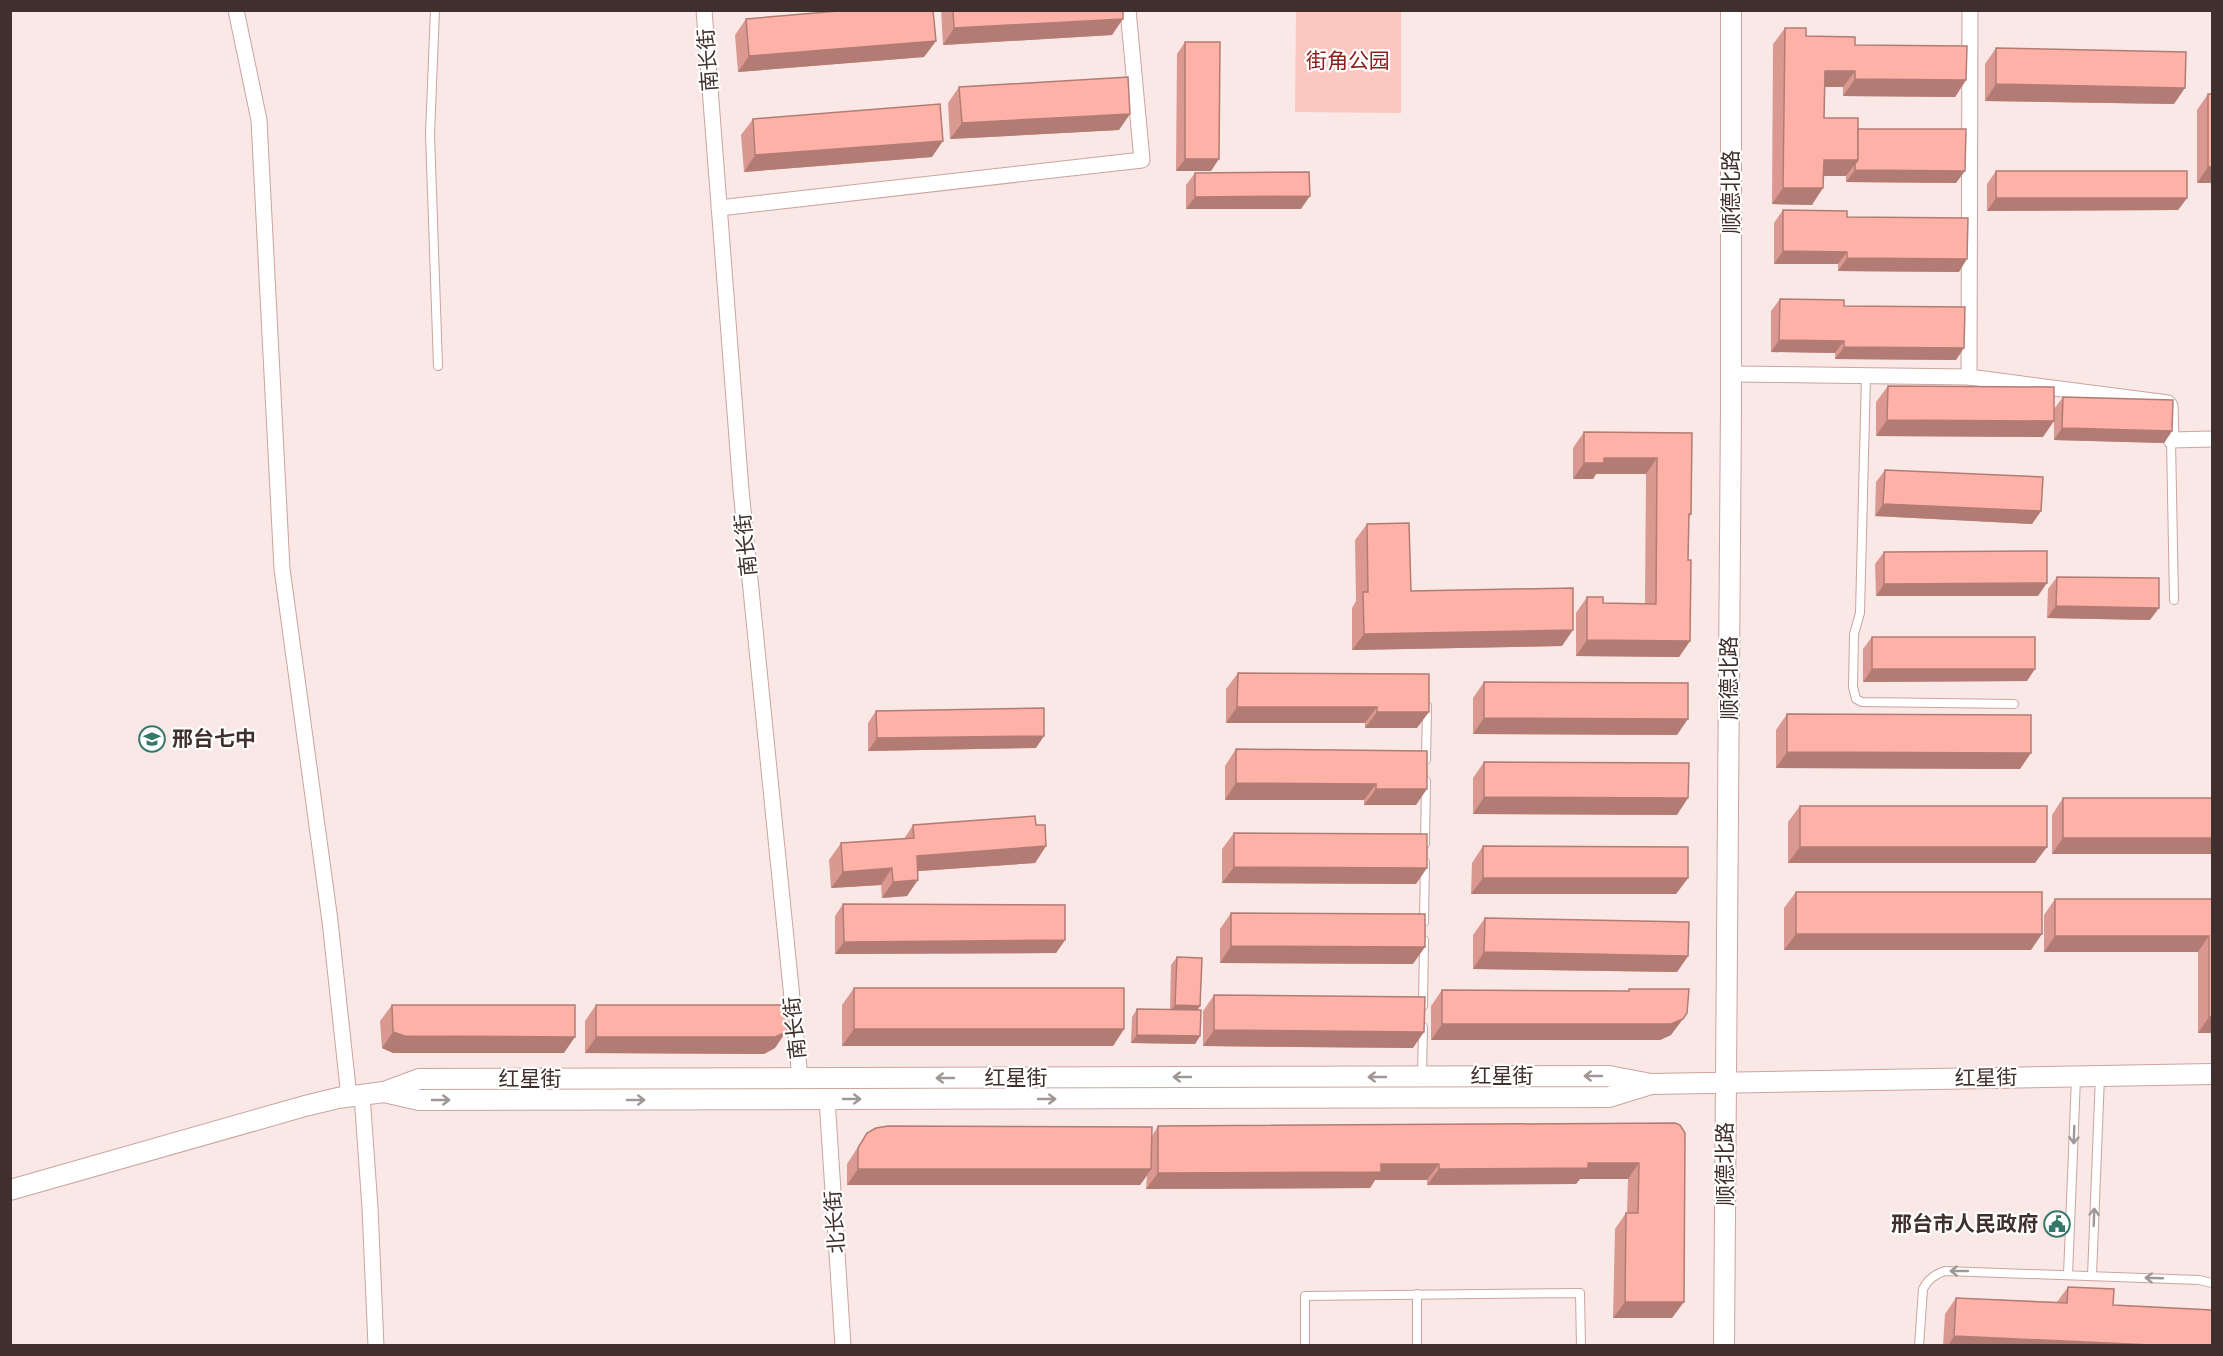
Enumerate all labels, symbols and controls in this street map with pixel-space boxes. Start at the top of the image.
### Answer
street label: 南长街 [691,28,725,92]
park label: 街角公园 [1306,46,1390,76]
street label: 顺德北路 [1716,150,1746,234]
street label: 南长街 [728,512,764,578]
street label: 顺德北路 [1714,636,1744,720]
school or university icon: 邢台七中 [137,724,167,754]
place label: 邢台七中 [172,724,256,754]
street label: 南长街 [777,995,813,1061]
street label: 红星街 [1471,1061,1534,1091]
street label: 红星街 [1954,1062,2018,1094]
street label: 红星街 [985,1063,1048,1093]
street label: 红星街 [499,1064,562,1094]
one-way arrow [1584,1070,1604,1082]
one-way arrow [1173,1071,1193,1083]
one-way arrow [1368,1071,1388,1083]
one-way arrow [936,1072,956,1084]
one-way arrow [842,1093,862,1105]
one-way arrow [1037,1093,1057,1105]
one-way arrow [431,1094,451,1106]
one-way arrow [626,1094,646,1106]
street label: 顺德北路 [1710,1122,1740,1206]
one-way arrow [2068,1124,2079,1144]
street label: 北长街 [818,1190,852,1254]
one-way arrow [2089,1208,2100,1228]
place label: 邢台市人民政府 [1891,1209,2038,1239]
public building icon: 邢台市人民政府 [2042,1209,2072,1239]
one-way arrow [1950,1265,1970,1277]
one-way arrow [2145,1273,2165,1284]

